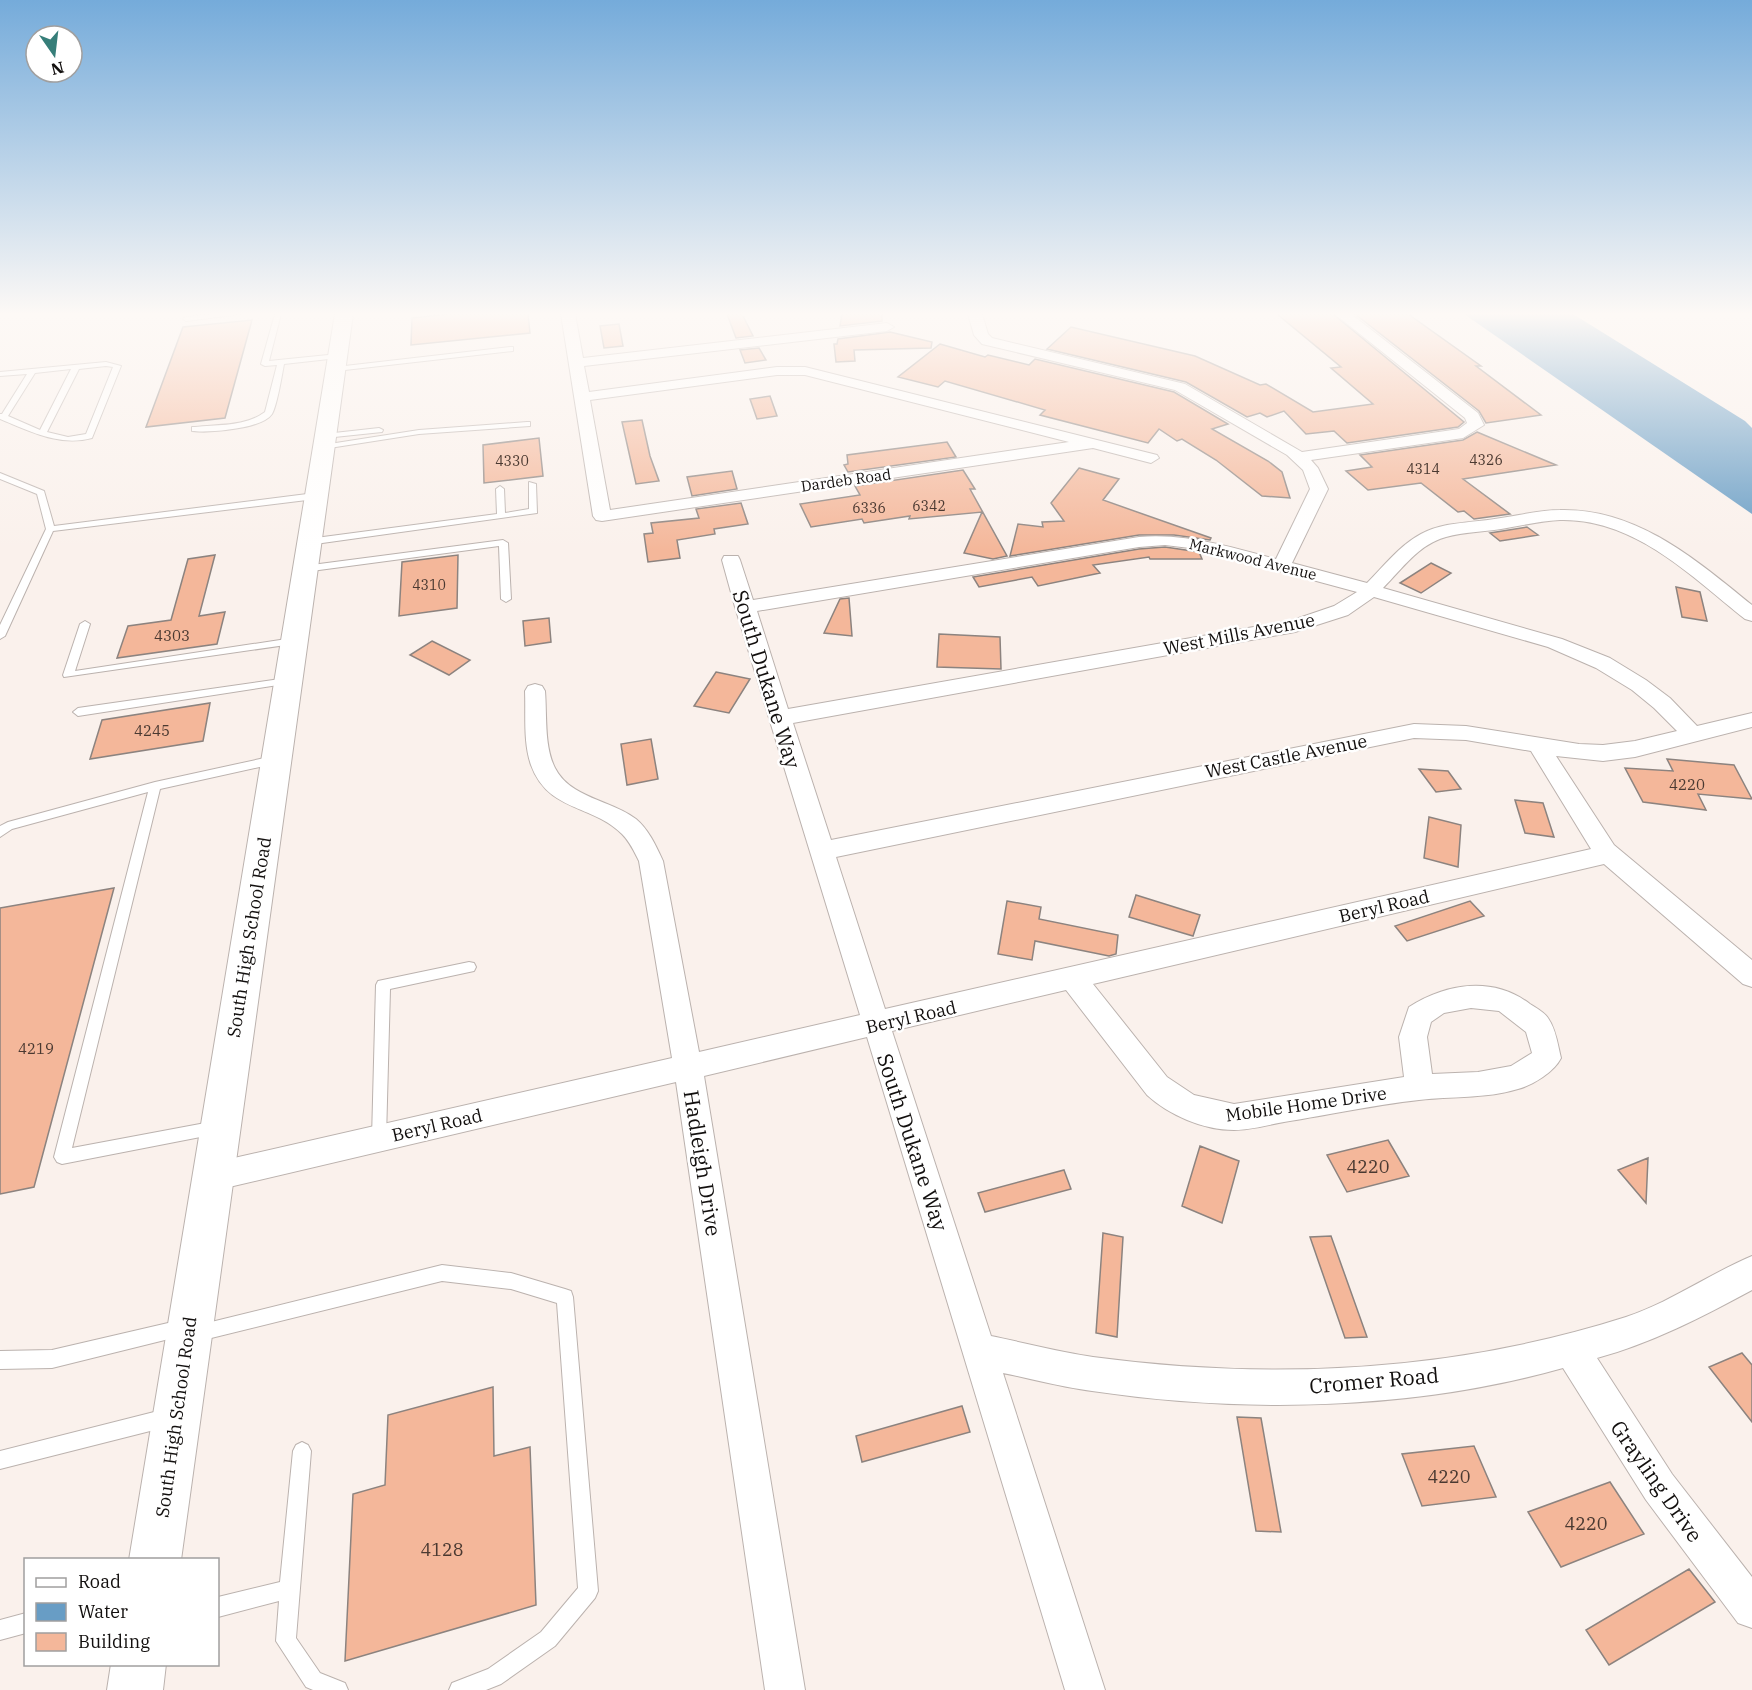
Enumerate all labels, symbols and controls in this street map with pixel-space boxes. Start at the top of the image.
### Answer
north arrow [24,24,84,84]
text: N [49,57,66,80]
house number: 4326 [1469,451,1503,469]
house number: 4330 [495,452,529,470]
house number: 4314 [1406,460,1440,478]
street label: Dardeb Road [800,464,892,496]
house number: 6342 [912,497,946,515]
house number: 6336 [852,499,886,517]
street label: Markwood Avenue [1187,534,1319,584]
house number: 4310 [412,576,446,594]
street label: South Dukane Way [727,586,808,772]
street label: West Mills Avenue [1161,608,1317,660]
house number: 4303 [154,626,190,645]
house number: 4245 [134,721,170,740]
street label: West Castle Avenue [1203,729,1369,783]
house number: 4220 [1669,775,1705,794]
street label: South High School Road [222,835,276,1039]
street label: Beryl Road [1336,884,1432,928]
street label: Beryl Road [863,995,959,1039]
house number: 4219 [18,1039,54,1058]
street label: South Dukane Way [871,1050,955,1235]
street label: Mobile Home Drive [1224,1081,1388,1127]
street label: Hadleigh Drive [678,1088,728,1238]
street label: Beryl Road [389,1103,485,1147]
house number: 4220 [1346,1155,1390,1178]
street label: South High School Road [151,1315,202,1519]
street label: Cromer Road [1308,1360,1440,1400]
street label: Grayling Drive [1605,1415,1709,1547]
house number: 4220 [1427,1465,1471,1488]
house number: 4220 [1564,1512,1608,1535]
house number: 4128 [420,1538,464,1561]
legend [24,1558,219,1666]
text: Road [78,1570,121,1593]
text: Water [78,1600,128,1623]
text: Building [78,1630,150,1653]

